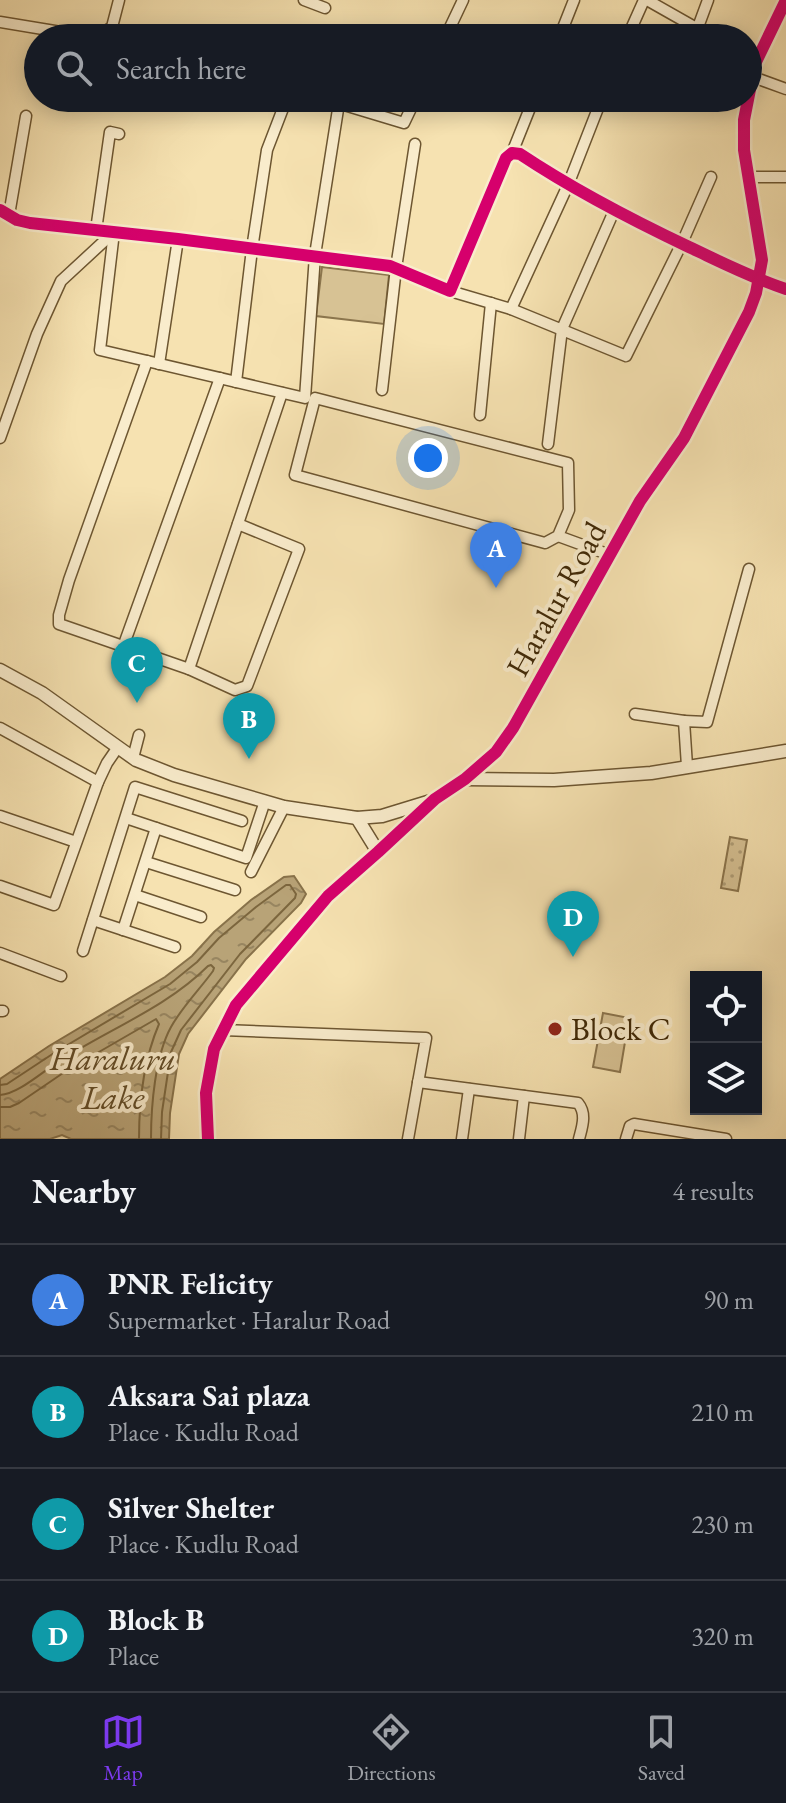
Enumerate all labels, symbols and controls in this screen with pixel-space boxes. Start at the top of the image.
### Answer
search box [24,24,762,112]
icon: search [52,46,96,90]
text: Search here [116,49,246,88]
your location [408,438,448,478]
street label: Haralur Road [496,513,616,684]
pin: A [470,522,522,588]
pin: C [111,637,163,703]
pin: B [223,693,275,759]
pin: D [547,891,599,957]
map controls [690,971,762,1115]
button: locate [690,971,762,1043]
place label: Block C [571,1008,670,1050]
marker: Block C [546,1020,564,1038]
water label: Haraluru Lake [49,1036,176,1119]
button: layers [690,1043,762,1115]
text: Nearby [32,1169,136,1213]
text: 4 results [673,1174,754,1208]
text: PNR Felicity [108,1264,273,1303]
text: A [49,1283,67,1317]
text: 90 m [704,1283,754,1317]
text: Supermarket · Haralur Road [108,1303,390,1337]
text: Aksara Sai plaza [108,1376,310,1415]
text: B [50,1395,66,1429]
text: 210 m [691,1395,754,1429]
text: Place · Kudlu Road [108,1415,299,1449]
text: Silver Shelter [108,1488,274,1527]
text: C [49,1507,67,1541]
text: 230 m [691,1507,754,1541]
text: Place · Kudlu Road [108,1527,299,1561]
text: Block B [108,1600,204,1639]
text: D [48,1619,68,1653]
text: 320 m [691,1619,754,1653]
text: Place [108,1639,159,1673]
tab: Map [101,1710,145,1787]
tab: Directions [347,1710,436,1787]
tab: Saved [638,1710,685,1787]

